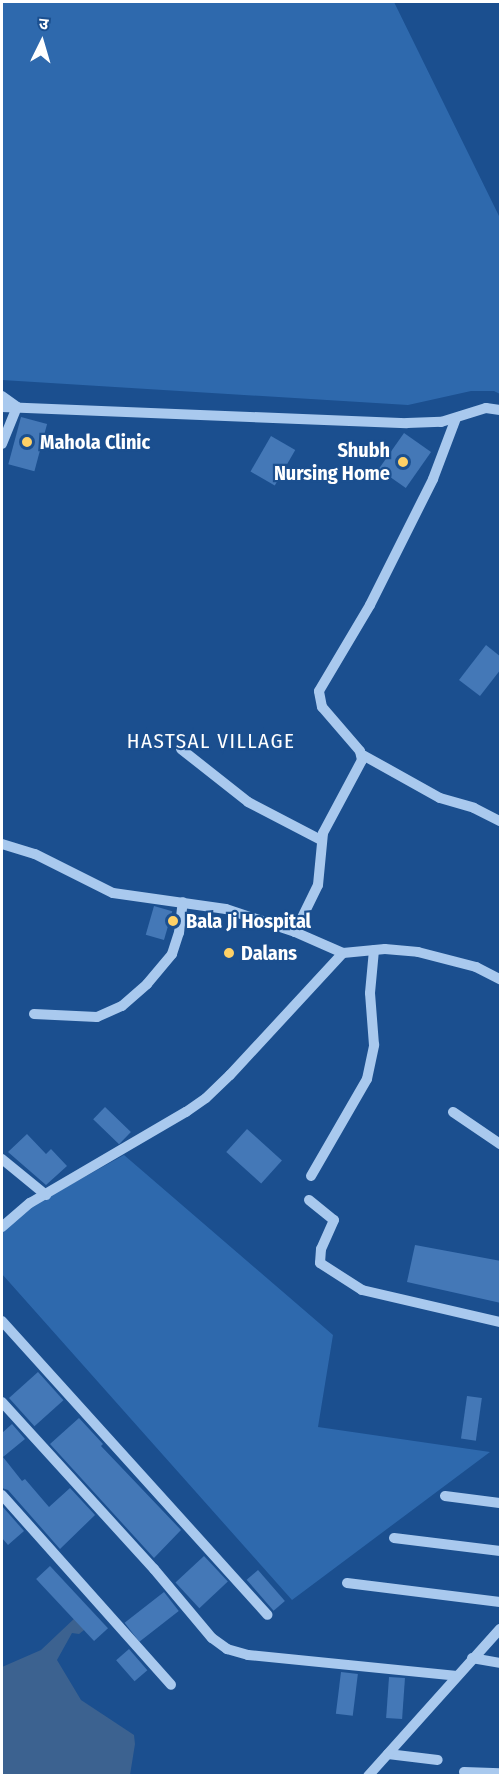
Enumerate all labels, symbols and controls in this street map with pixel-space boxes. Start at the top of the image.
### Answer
north arrow [12,12,72,72]
text: उ [38,14,49,33]
place label: Mahola Clinic [40,430,150,454]
marker: Mahola Clinic [18,433,36,451]
place label: Shubh Nursing Home [274,438,390,485]
marker: Shubh Nursing Home [394,453,412,471]
district label: HASTSAL VILLAGE [127,728,295,754]
place label: Bala Ji Hospital [186,909,311,933]
marker: Bala Ji Hospital [164,912,182,930]
place label: Dalans [241,941,297,965]
marker: Dalans [222,946,236,960]

